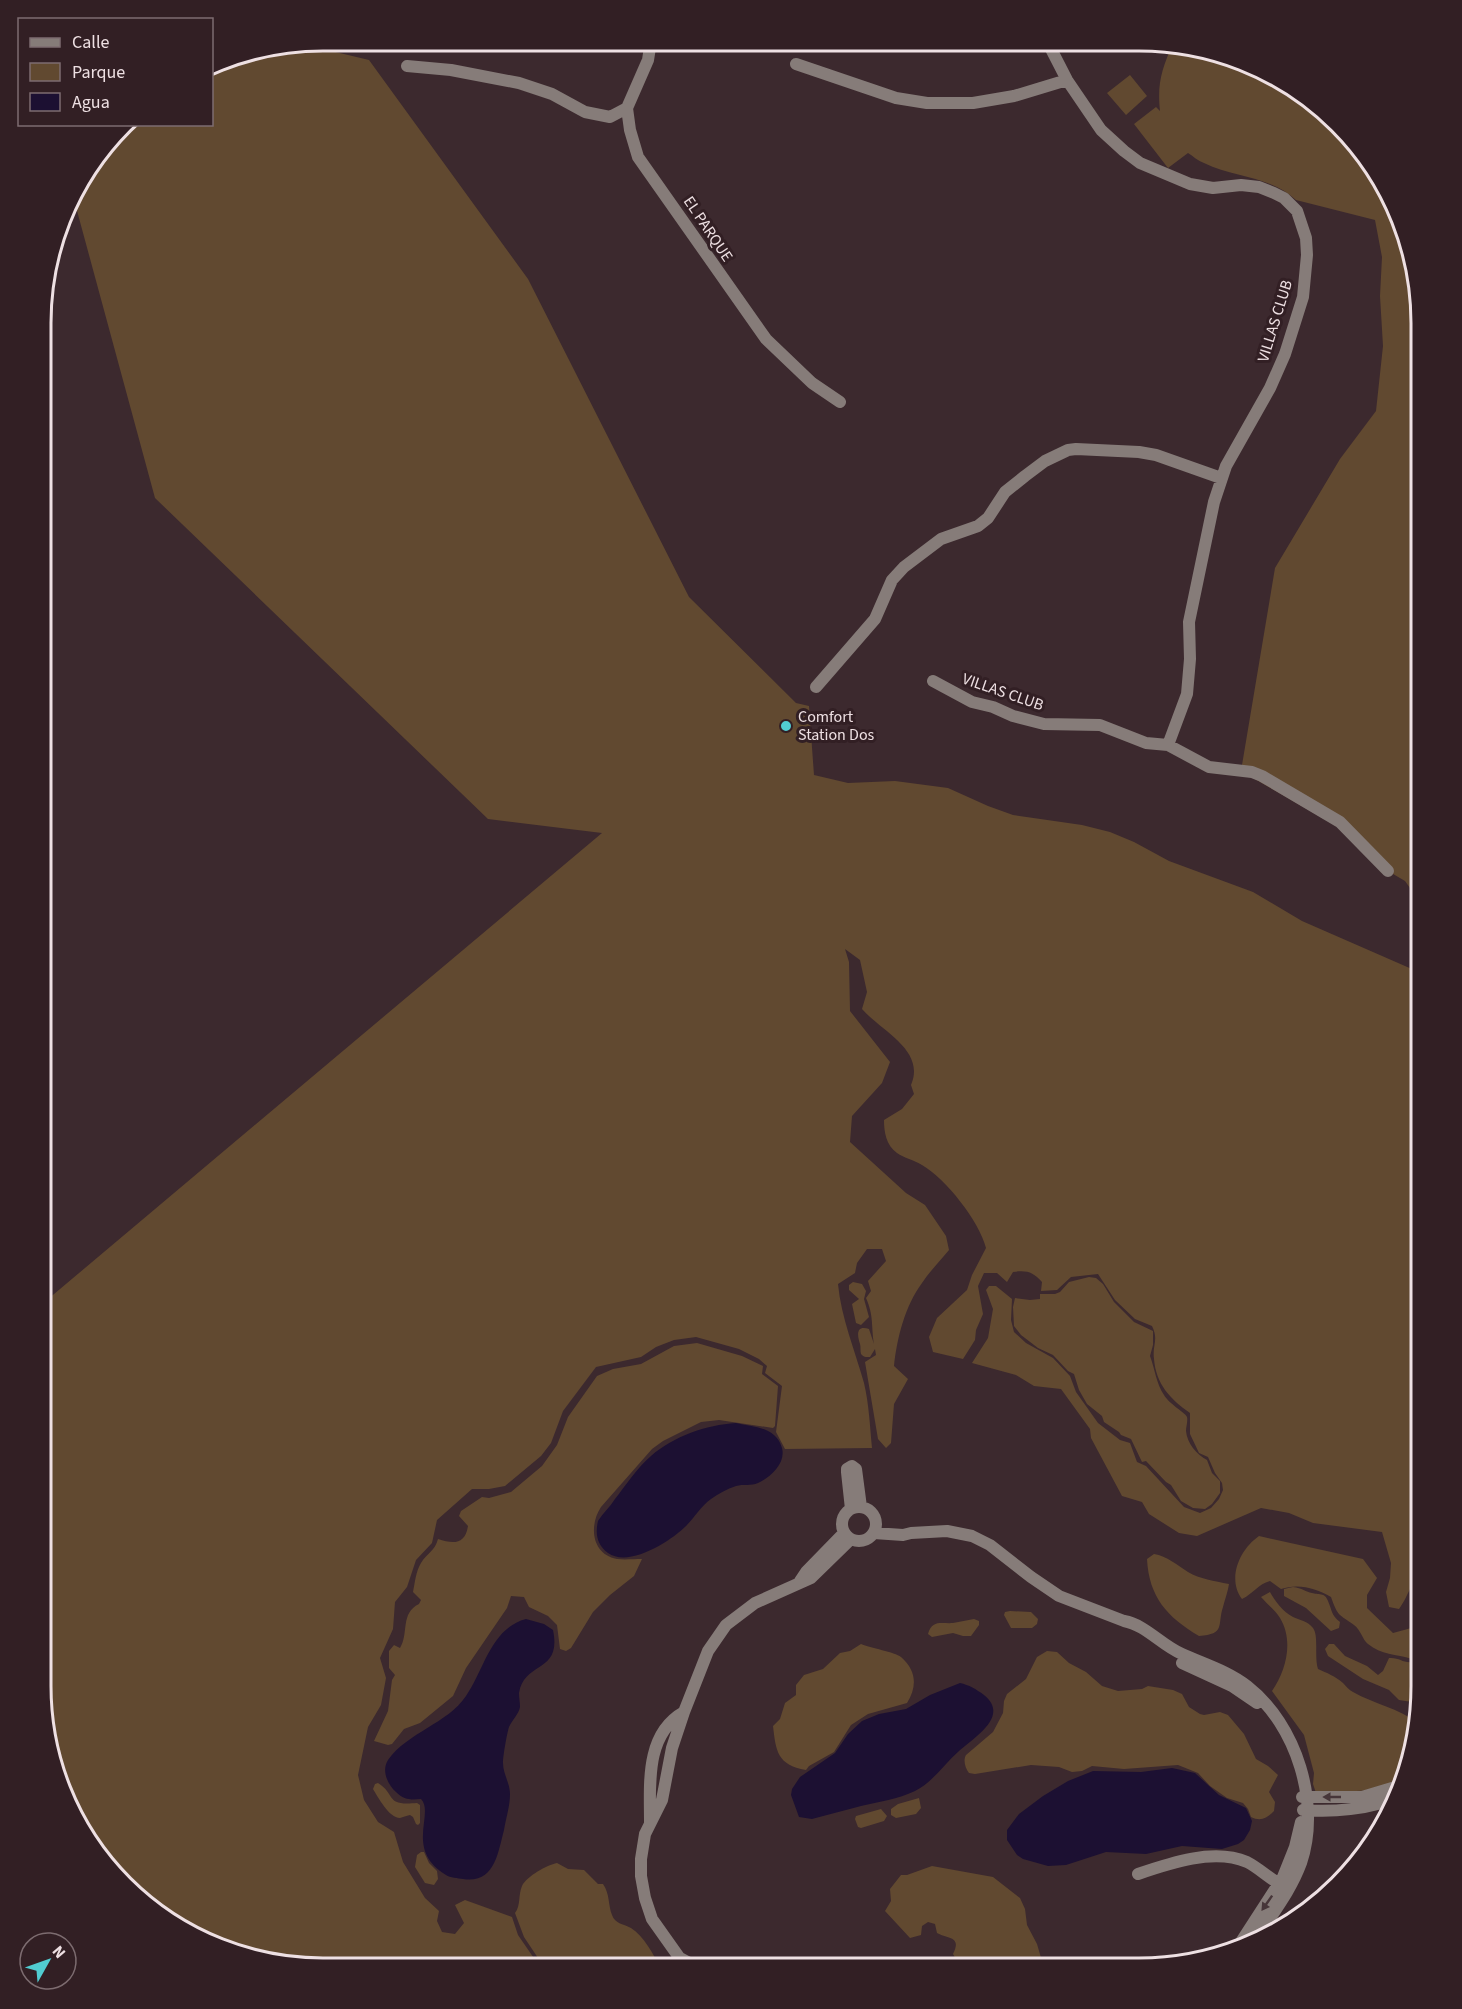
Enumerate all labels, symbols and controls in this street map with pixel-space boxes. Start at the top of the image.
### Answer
legend [18,18,213,126]
text: Calle [72,30,110,55]
text: Parque [72,60,125,85]
text: Agua [72,90,110,115]
street label: EL PARQUE [678,192,738,266]
street label: VILLAS CLUB [1252,277,1298,365]
street label: VILLAS CLUB [959,668,1047,716]
place label: Comfort Station Dos [798,706,875,746]
marker: Comfort Station Dos [779,719,793,733]
one-way arrow [1322,1792,1341,1802]
one-way arrow [1262,1895,1273,1911]
north arrow [18,1931,78,1991]
text: N [47,1941,71,1963]

